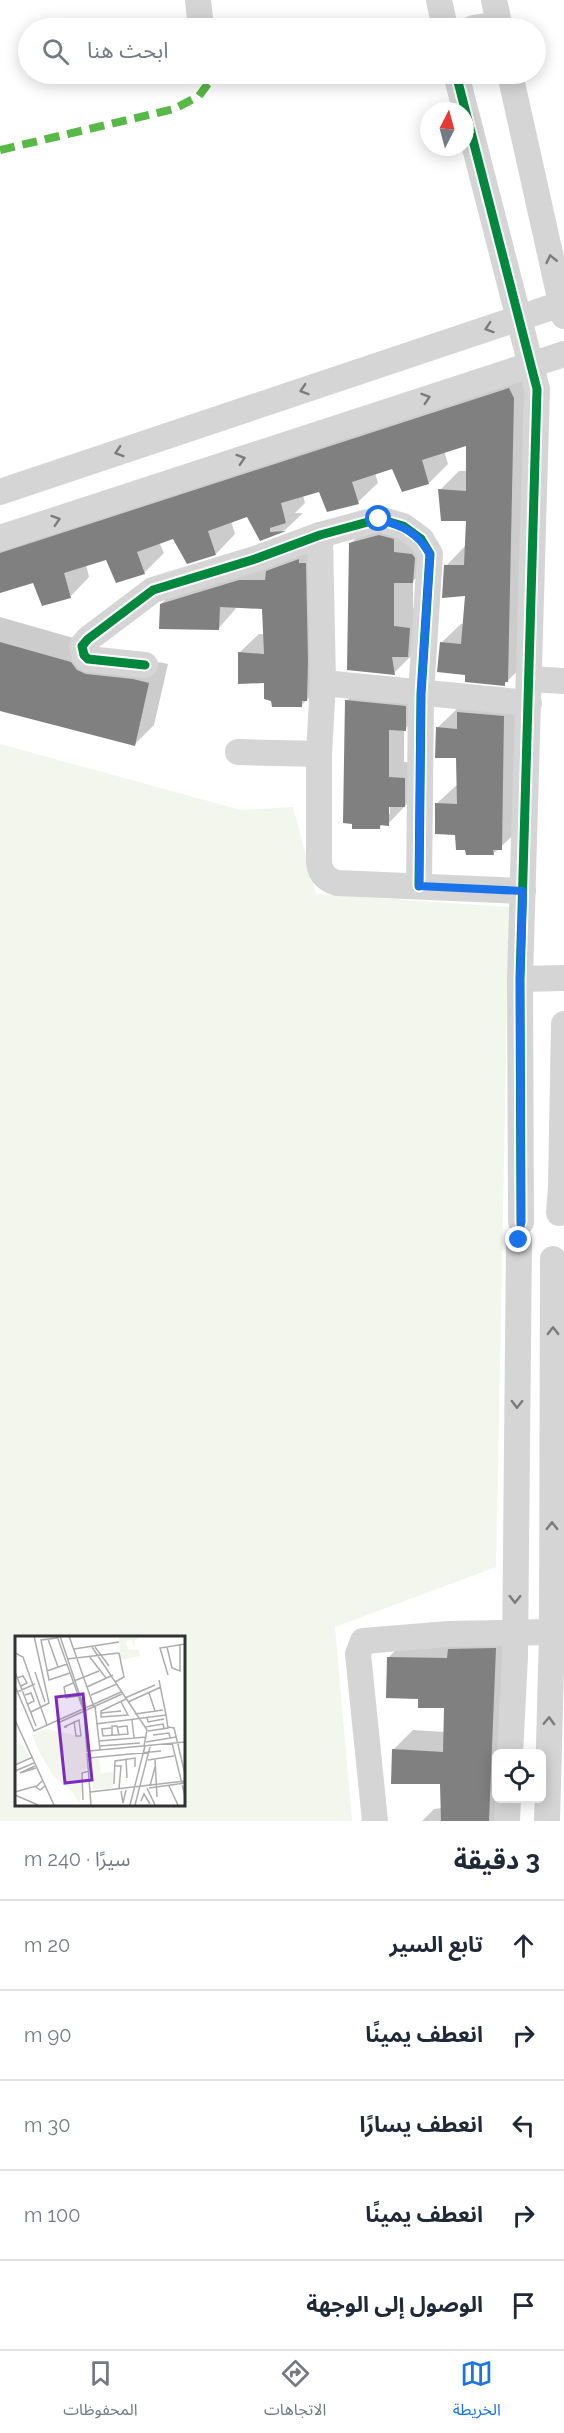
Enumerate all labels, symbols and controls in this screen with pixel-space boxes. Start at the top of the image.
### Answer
search box [18,18,546,84]
icon: search [39,35,72,68]
text: ابحث هنا [87,37,168,63]
north arrow [420,102,474,156]
one-way arrow [546,254,559,264]
one-way arrow [484,321,495,334]
one-way arrow [299,383,310,395]
one-way arrow [420,393,431,405]
one-way arrow [114,445,125,457]
one-way arrow [235,454,246,466]
route start [365,505,391,531]
one-way arrow [50,515,61,527]
route end [505,1226,531,1252]
one-way arrow [546,1326,559,1335]
one-way arrow [511,1399,523,1408]
one-way arrow [546,1521,558,1530]
one-way arrow [509,1594,521,1603]
inset map [15,1636,184,1806]
one-way arrow [543,1716,556,1725]
map controls [492,1749,546,1803]
button: locate [492,1749,546,1803]
text: 3 دقيقة [454,1845,540,1875]
text: سيرًا · 240 m [24,1847,130,1871]
icon: ahead [507,1929,540,1962]
text: تابع السير [389,1931,483,1957]
text: 20 m [24,1933,70,1957]
icon: right [507,2019,540,2052]
text: انعطف يمينًا [365,2021,483,2047]
text: 90 m [24,2023,71,2047]
icon: left [507,2109,540,2142]
text: انعطف يسارًا [360,2111,483,2137]
text: 30 m [24,2113,70,2137]
icon: right [507,2199,540,2232]
text: انعطف يمينًا [365,2201,483,2227]
text: 100 m [24,2203,81,2227]
icon: arrive [507,2289,540,2322]
text: الوصول إلى الوجهة [306,2291,483,2317]
tab: المحفوظات [63,2357,137,2427]
tab: الاتجاهات [264,2357,326,2427]
tab: الخريطة [453,2357,501,2427]

